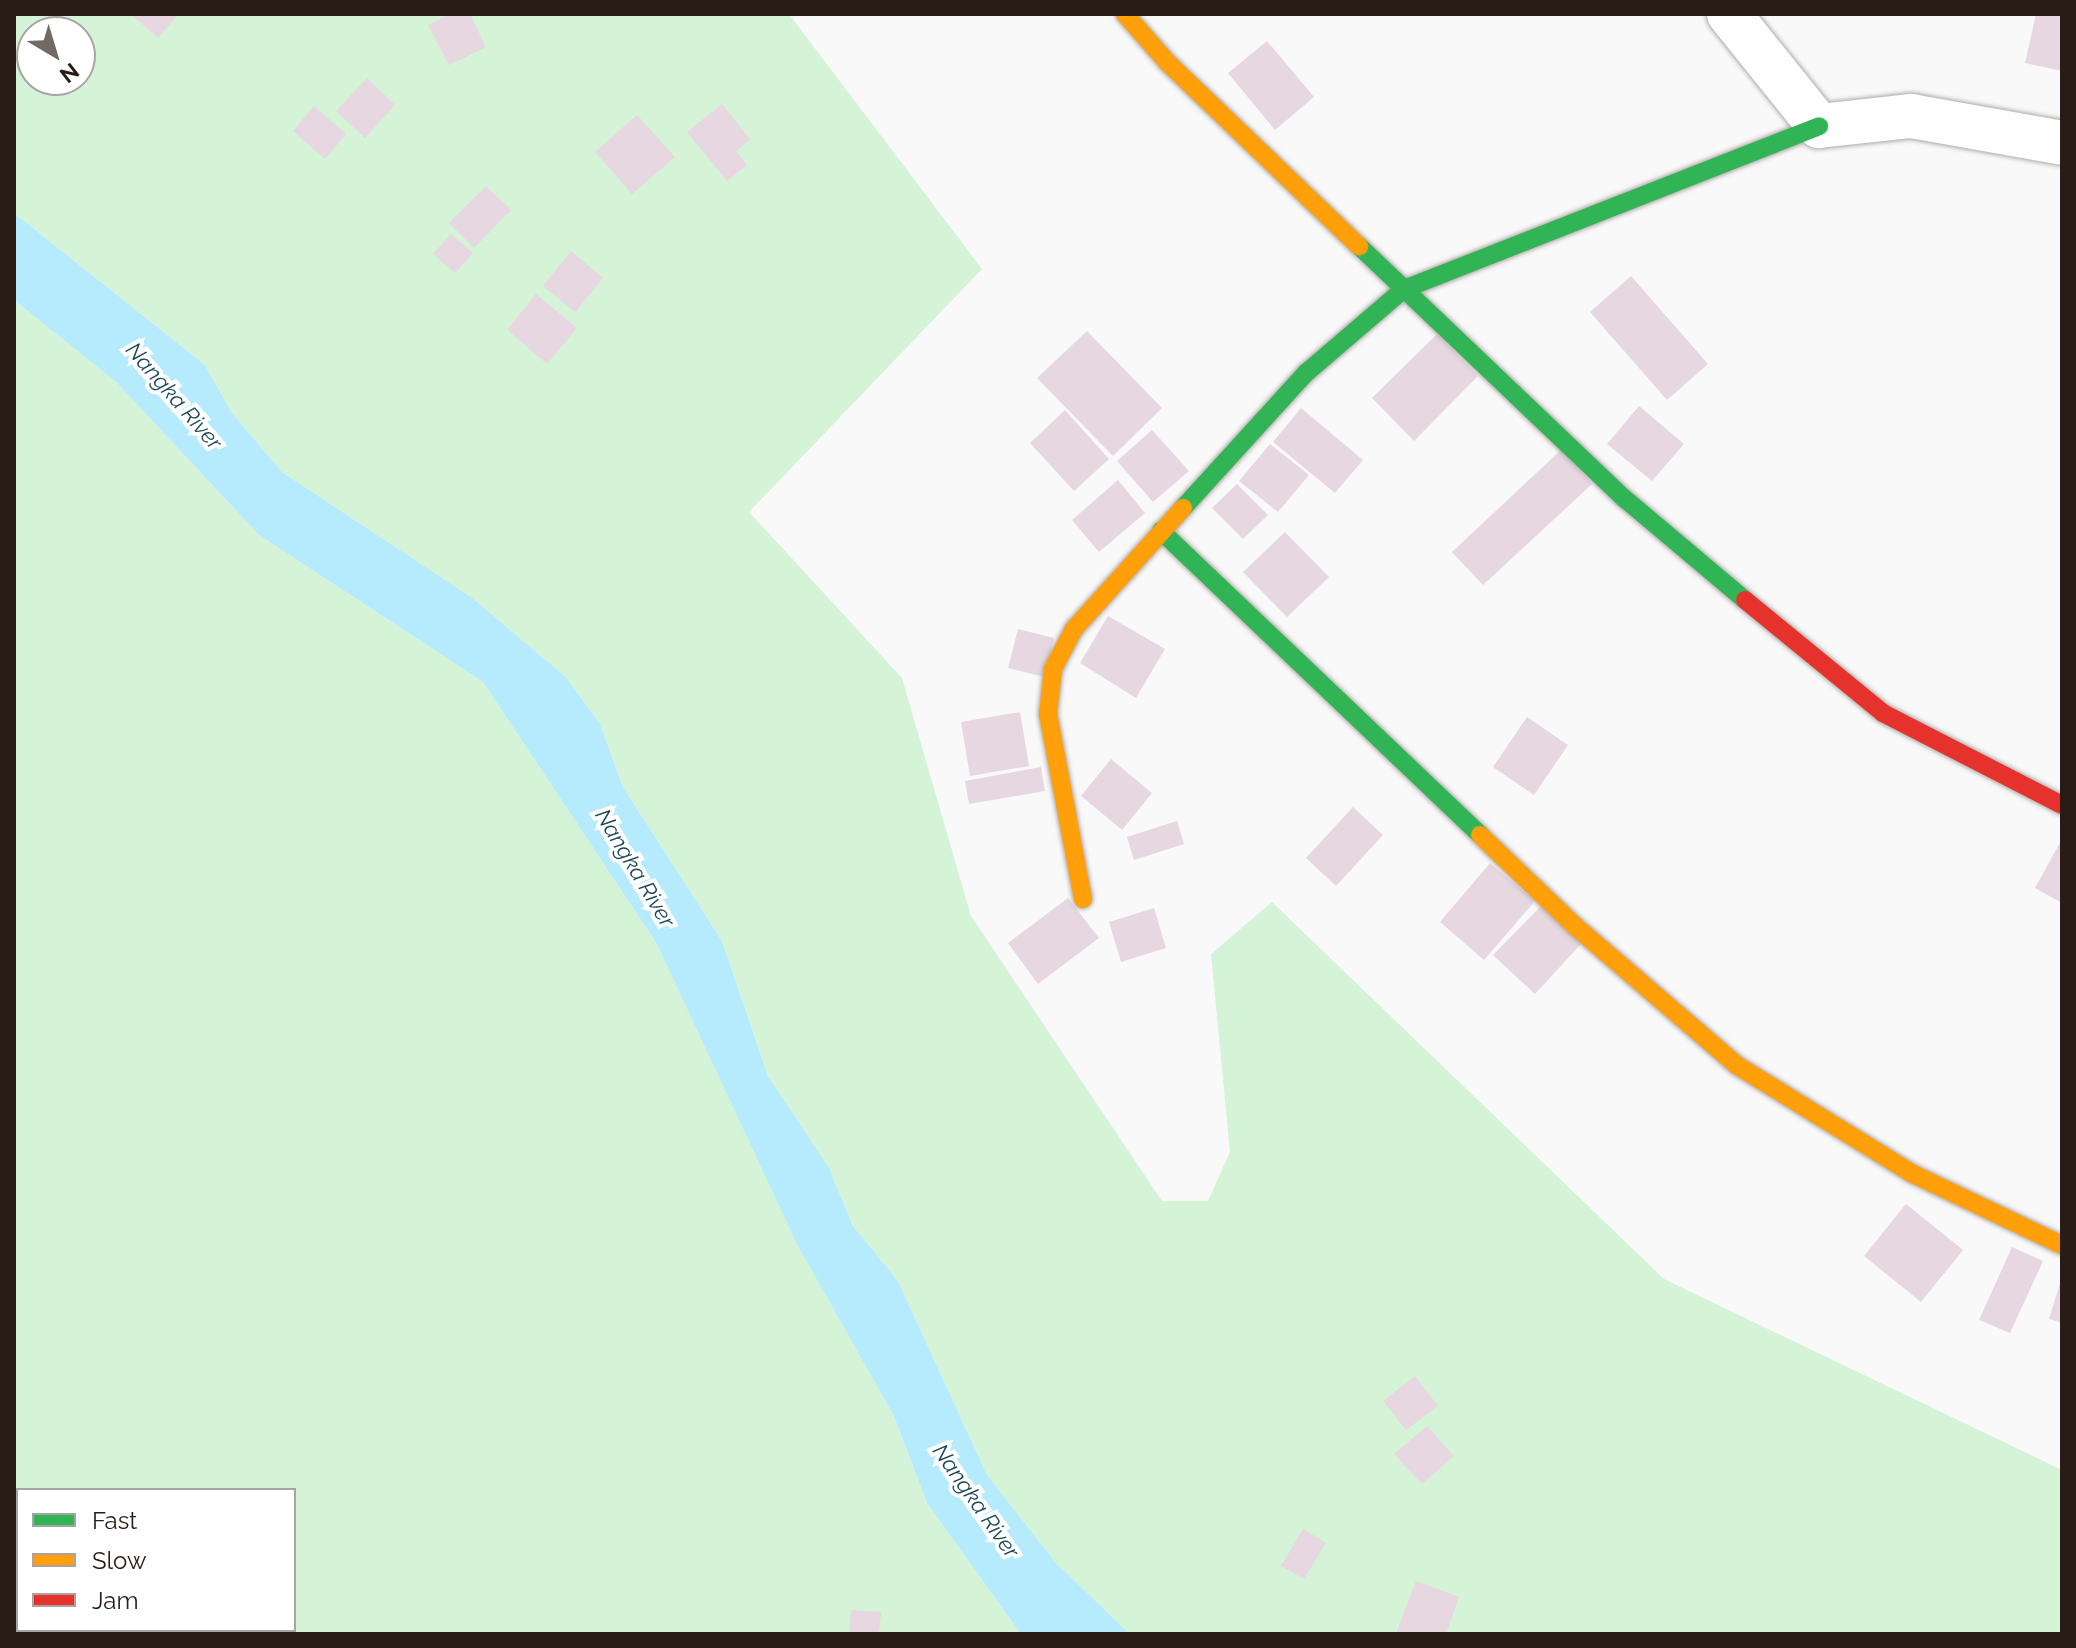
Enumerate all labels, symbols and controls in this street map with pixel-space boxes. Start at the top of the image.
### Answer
north arrow [16,16,96,96]
text: N [55,58,84,89]
water label: Nangka River [120,337,228,455]
water label: Nangka River [589,804,681,932]
water label: Nangka River [927,1439,1025,1563]
legend [16,1488,296,1632]
text: Fast [92,1506,137,1535]
text: Slow [92,1546,146,1575]
text: Jam [92,1586,138,1615]

